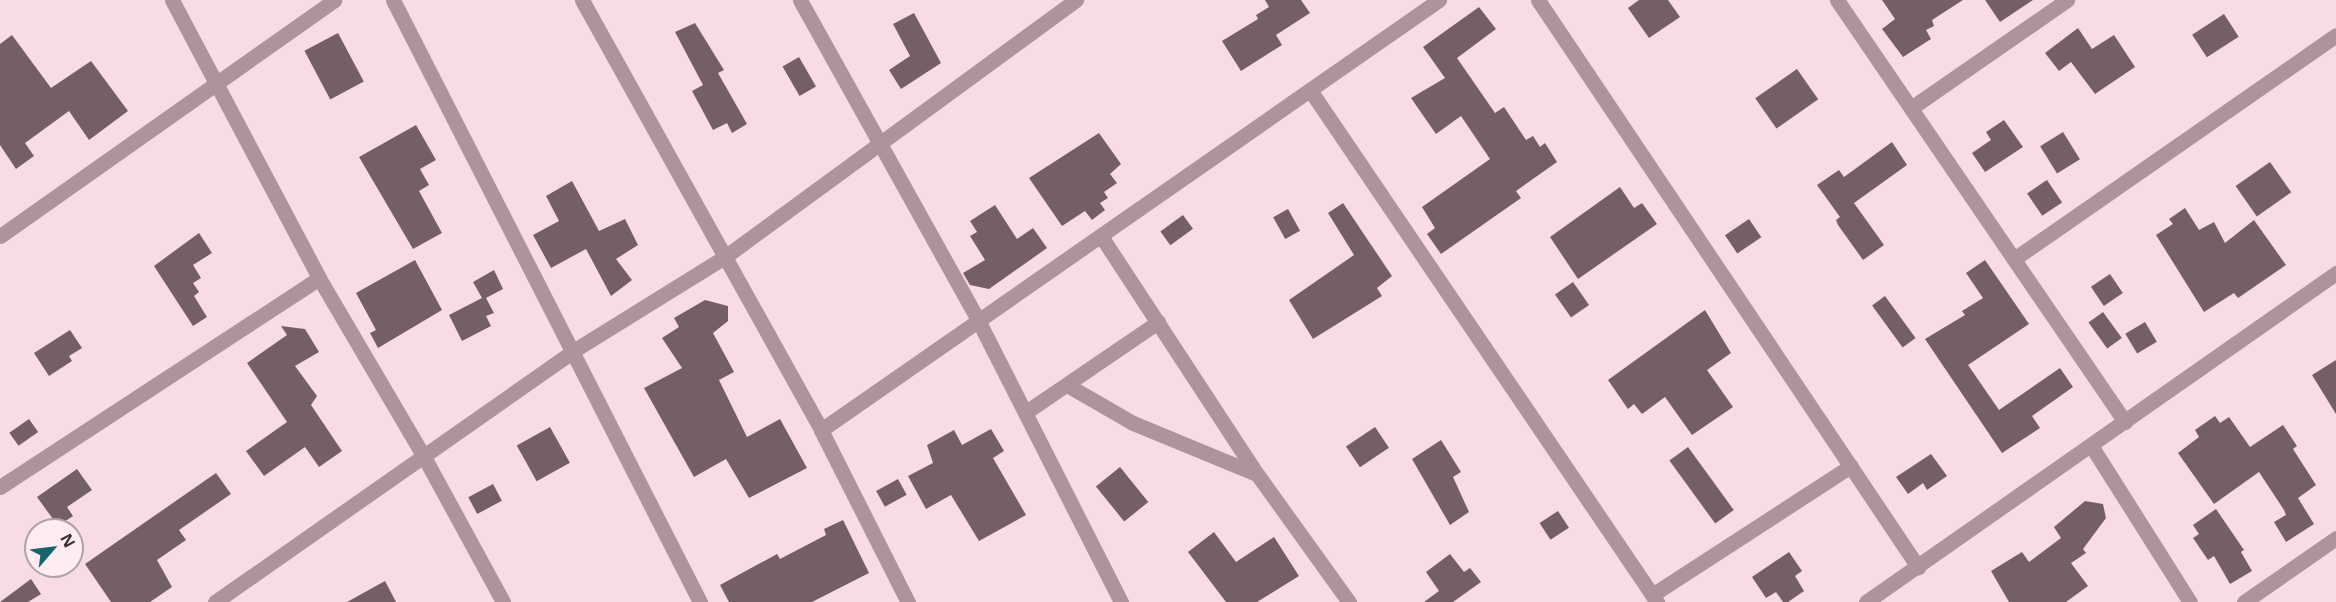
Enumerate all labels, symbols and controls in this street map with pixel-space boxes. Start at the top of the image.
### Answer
north arrow [24,518,84,578]
text: N [55,530,81,551]

